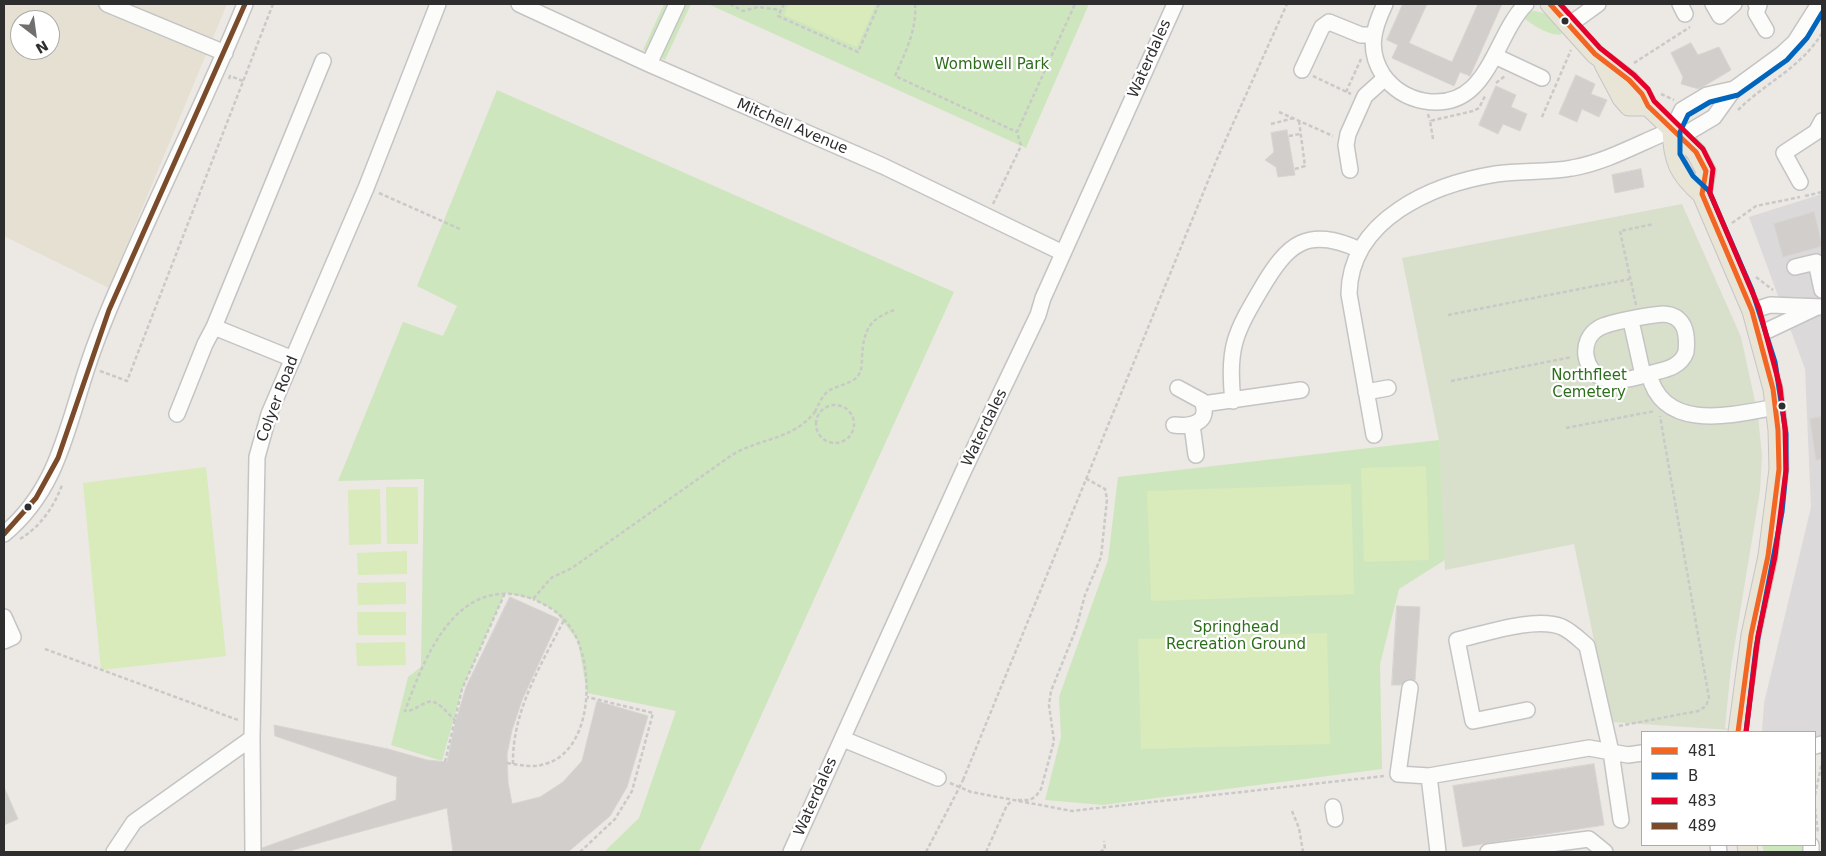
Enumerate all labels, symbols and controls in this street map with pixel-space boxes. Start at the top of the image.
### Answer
north arrow [10,10,60,60]
unlabelled marker [1560,16,1570,26]
street label: Waterdales [1125,17,1175,101]
text: N [33,37,51,57]
park label: Wombwell Park [935,56,1049,74]
street label: Mitchell Avenue [734,96,850,158]
street label: Colyer Road [253,354,303,444]
park label: Northfleet Cemetery [1551,367,1627,402]
street label: Waterdales [958,386,1012,470]
unlabelled marker [1777,401,1787,411]
unlabelled marker [23,502,33,512]
park label: Springhead Recreation Ground [1166,619,1306,654]
legend [1641,731,1816,846]
text: 481 [1688,742,1717,760]
street label: Waterdales [791,755,841,839]
text: B [1688,767,1698,785]
text: 483 [1688,792,1717,810]
text: 489 [1688,817,1717,835]

